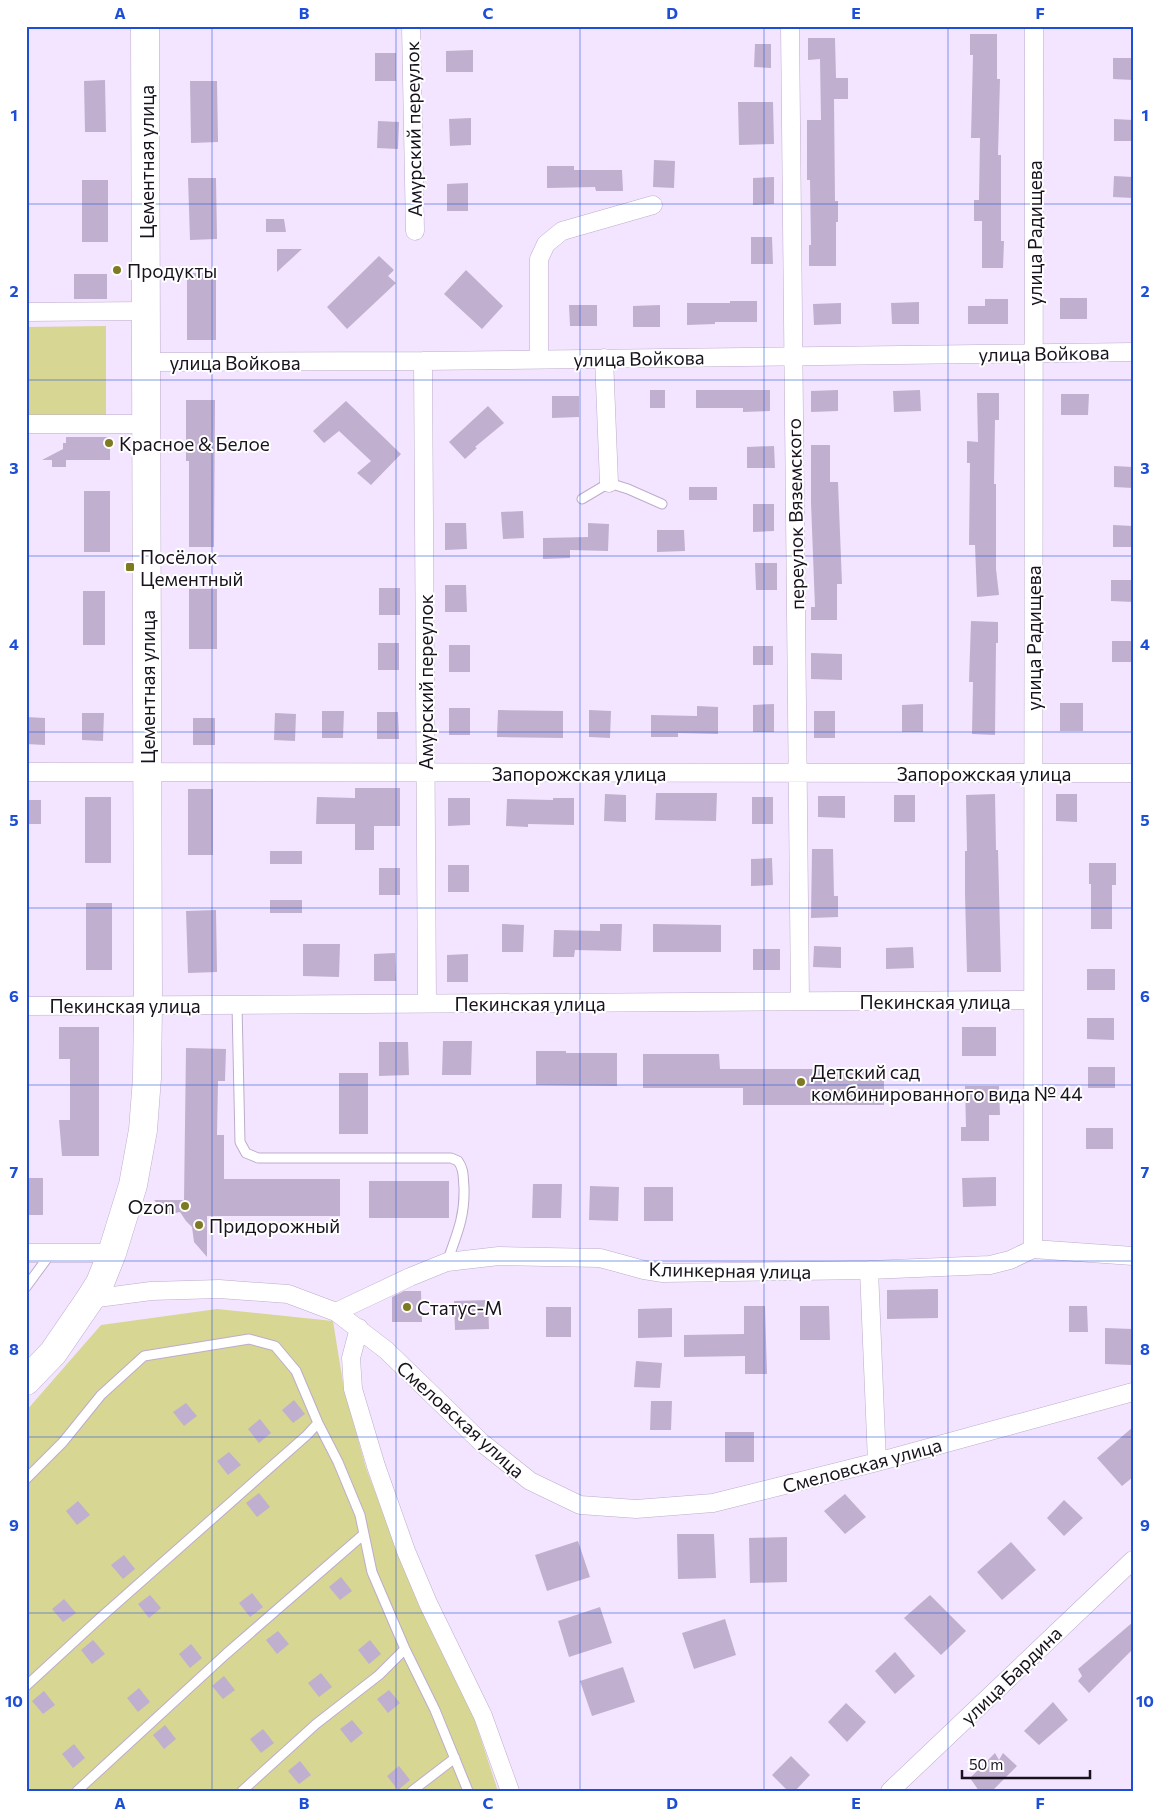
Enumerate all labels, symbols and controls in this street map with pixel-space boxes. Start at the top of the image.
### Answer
text: A [114,3,126,22]
text: B [299,3,310,22]
text: C [483,3,494,22]
text: D [666,3,678,22]
text: E [851,3,861,22]
text: F [1035,3,1045,22]
street label: Амурский переулок [400,41,426,217]
street label: Цементная улица [135,85,158,239]
text: 1 [10,105,18,124]
text: 1 [1141,105,1149,124]
street label: улица Радищева [1023,160,1046,306]
place label: Продукты [127,259,217,282]
marker: Продукты [111,264,123,276]
text: 2 [9,281,19,300]
text: 2 [1140,281,1150,300]
street label: улица Войкова [978,340,1110,366]
street label: улица Войкова [573,345,705,371]
street label: улица Войкова [169,351,301,374]
street label: переулок Вяземского [782,418,808,610]
place label: Красное & Белое [119,432,270,455]
marker: Красное & Белое [103,437,115,449]
text: 3 [9,458,19,477]
text: 3 [1140,458,1150,477]
place label: Посёлок Цементный [140,545,243,590]
marker: Посёлок Цементный [124,561,136,573]
street label: улица Радищева [1022,565,1045,711]
street label: Амурский переулок [414,594,437,770]
street label: Цементная улица [136,610,159,764]
text: 4 [9,634,19,653]
text: 4 [1140,634,1150,653]
street label: Запорожская улица [492,762,666,785]
street label: Запорожская улица [897,762,1071,785]
text: 5 [9,810,19,829]
text: 5 [1140,810,1150,829]
text: 6 [9,986,19,1005]
text: 6 [1140,986,1150,1005]
street label: Пекинская улица [859,990,1011,1013]
street label: Пекинская улица [454,992,606,1015]
street label: Пекинская улица [49,994,201,1017]
place label: Детский сад комбинированного вида № 44 [811,1060,1083,1105]
marker: Детский сад комбинированного вида № 44 [795,1076,807,1088]
text: 7 [10,1162,19,1181]
text: 7 [1141,1162,1150,1181]
place label: Ozon [128,1195,175,1218]
marker: Ozon [179,1200,191,1212]
place label: Придорожный [209,1214,340,1237]
marker: Придорожный [193,1219,205,1231]
street label: Клинкерная улица [649,1257,811,1283]
place label: Статус-М [417,1296,503,1319]
marker: Статус-М [401,1301,413,1313]
text: 8 [9,1339,19,1358]
text: 8 [1140,1339,1150,1358]
street label: Смеловская улица [392,1356,530,1482]
street label: Смеловская улица [780,1433,944,1497]
text: 9 [9,1515,19,1534]
text: 9 [1140,1515,1150,1534]
street label: улица Бардина [956,1621,1066,1729]
text: 10 [5,1691,23,1710]
text: 10 [1136,1691,1154,1710]
scale bar [962,1747,1089,1779]
text: 50 m [969,1755,1003,1773]
text: A [114,1793,126,1812]
text: B [299,1793,310,1812]
text: C [483,1793,494,1812]
text: D [666,1793,678,1812]
text: E [851,1793,861,1812]
text: F [1035,1793,1045,1812]

